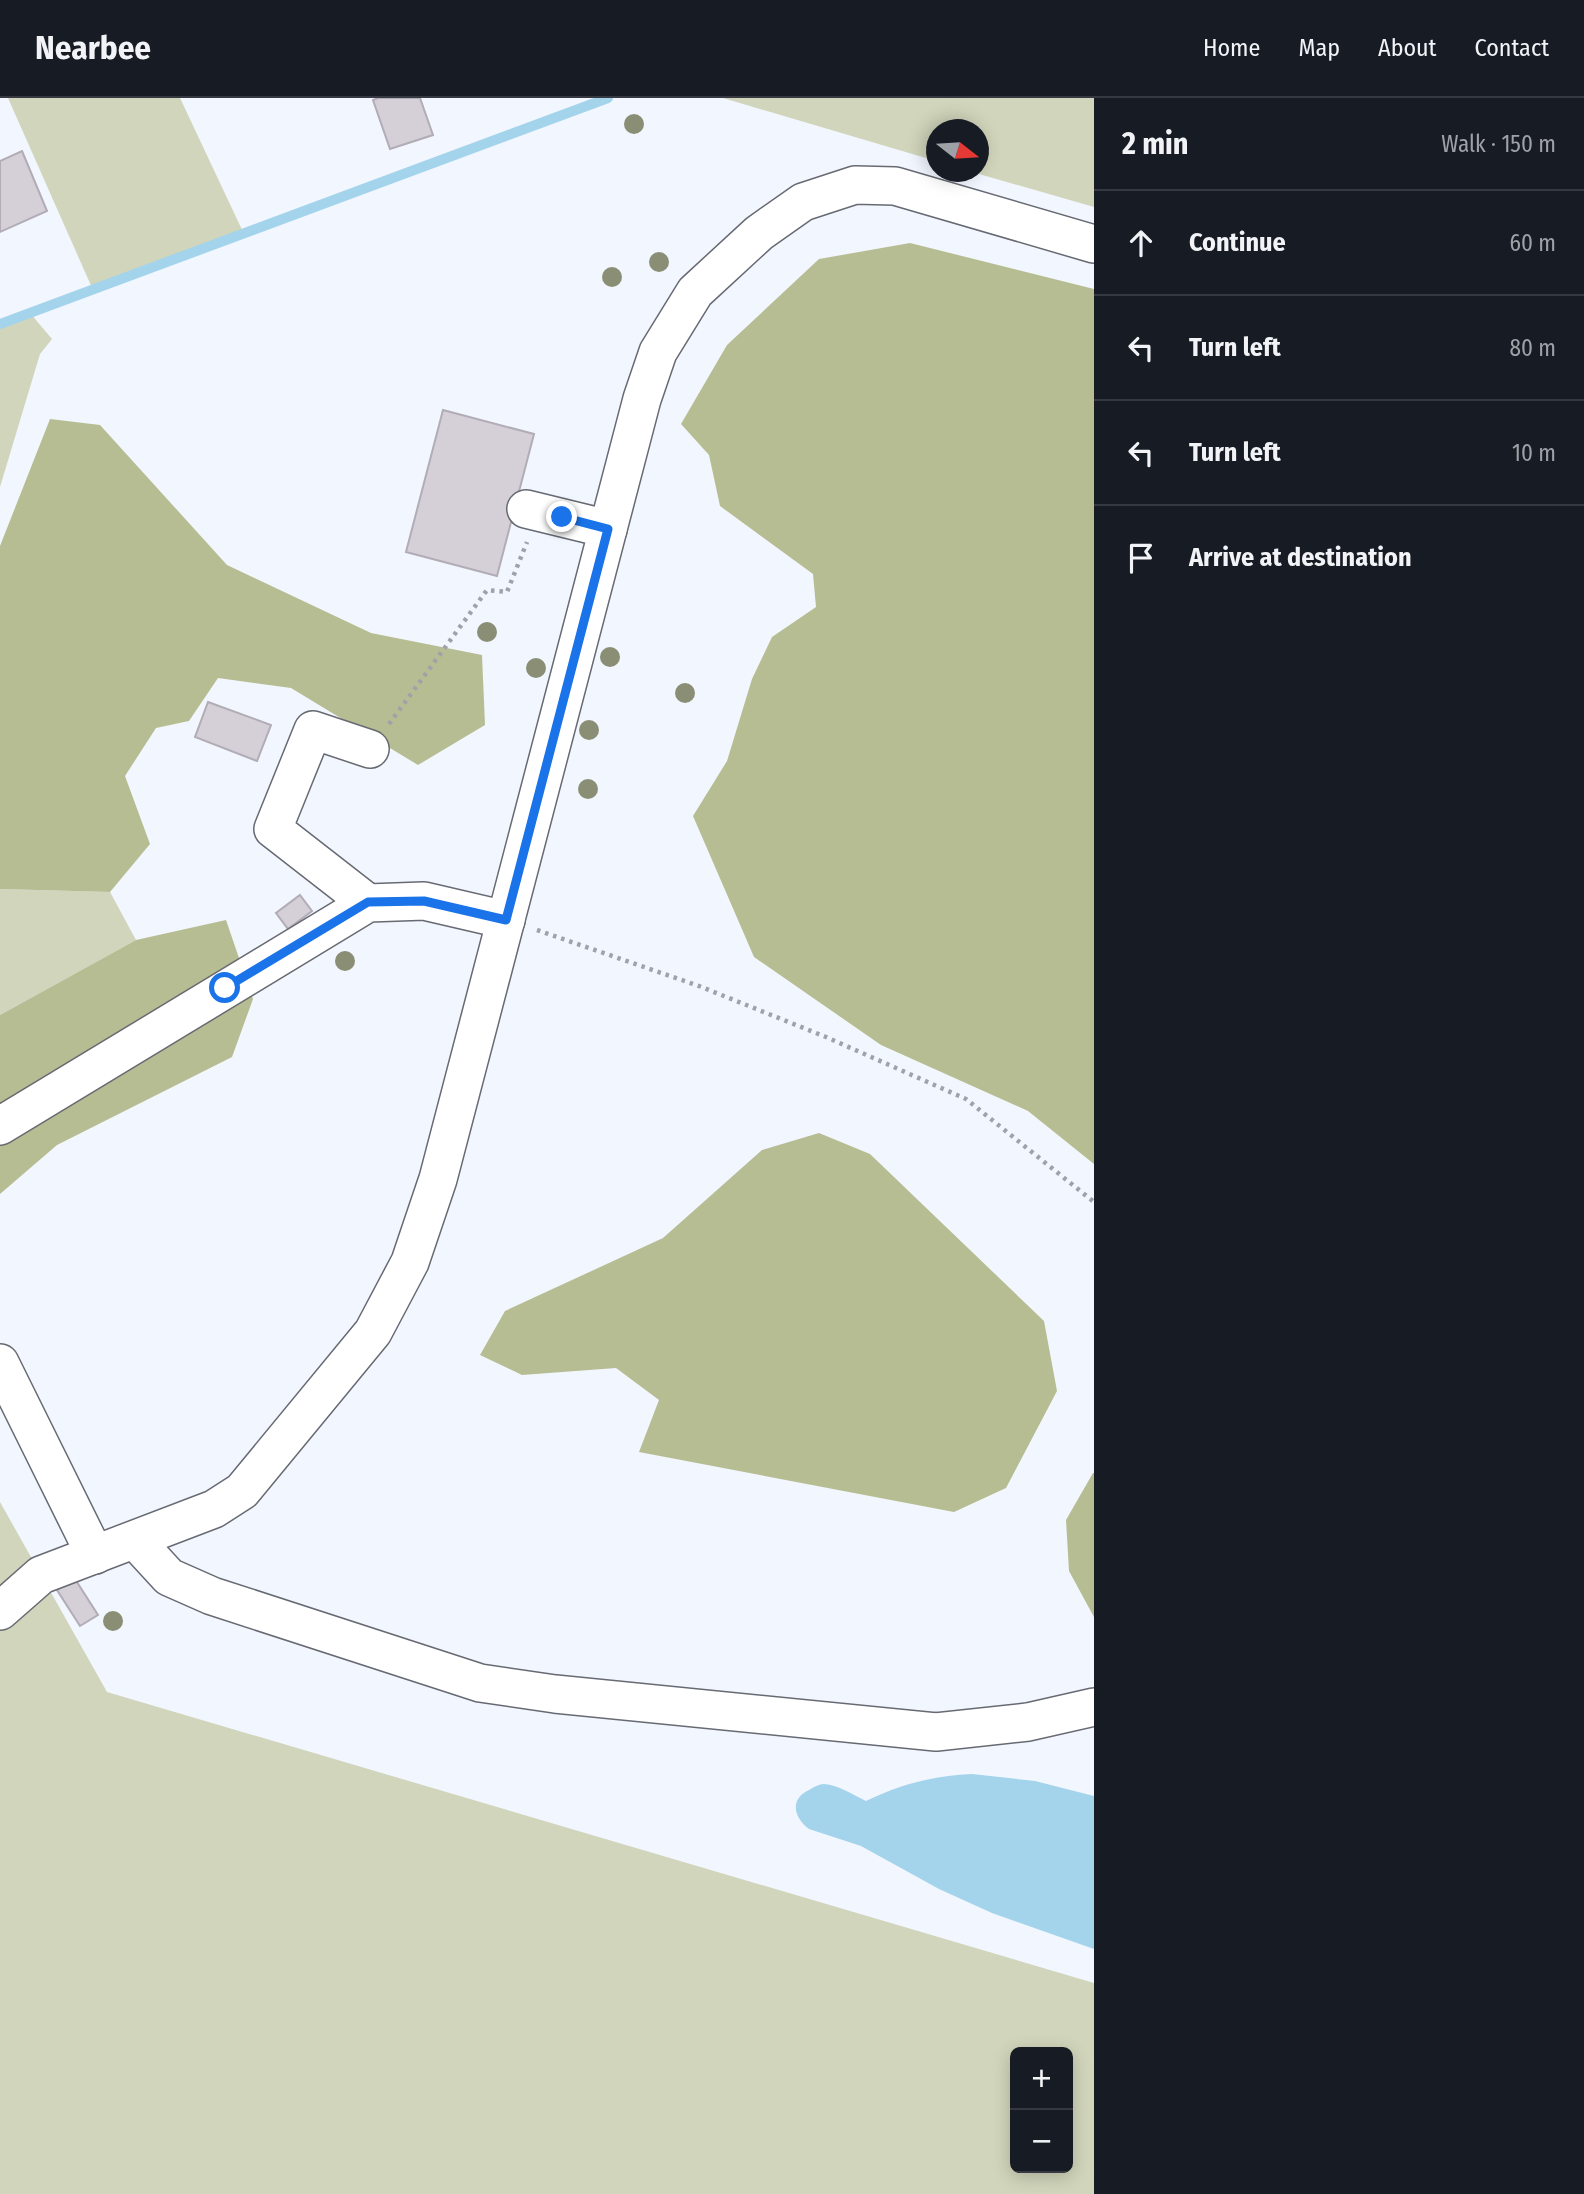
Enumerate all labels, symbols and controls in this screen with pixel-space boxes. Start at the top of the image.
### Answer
text: Nearbee [35,28,151,68]
text: Home [1203,34,1260,62]
text: Map [1298,34,1340,62]
text: About [1378,34,1436,62]
text: Contact [1474,34,1549,62]
north arrow [926,119,989,182]
text: 2 min [1122,126,1189,162]
text: Walk · 150 m [1441,130,1556,158]
icon: ahead [1122,224,1160,262]
text: Continue [1189,227,1286,258]
text: 60 m [1510,229,1556,257]
icon: left [1122,329,1160,367]
text: Turn left [1189,332,1281,363]
text: 80 m [1509,334,1556,362]
icon: left [1122,434,1160,472]
text: Turn left [1189,437,1281,468]
text: 10 m [1512,439,1556,467]
route end [546,501,577,532]
icon: arrive [1122,539,1160,577]
text: Arrive at destination [1189,542,1412,573]
route start [209,972,240,1003]
map controls [1010,2047,1073,2173]
button: + [1010,2047,1073,2110]
button: − [1010,2110,1073,2173]

